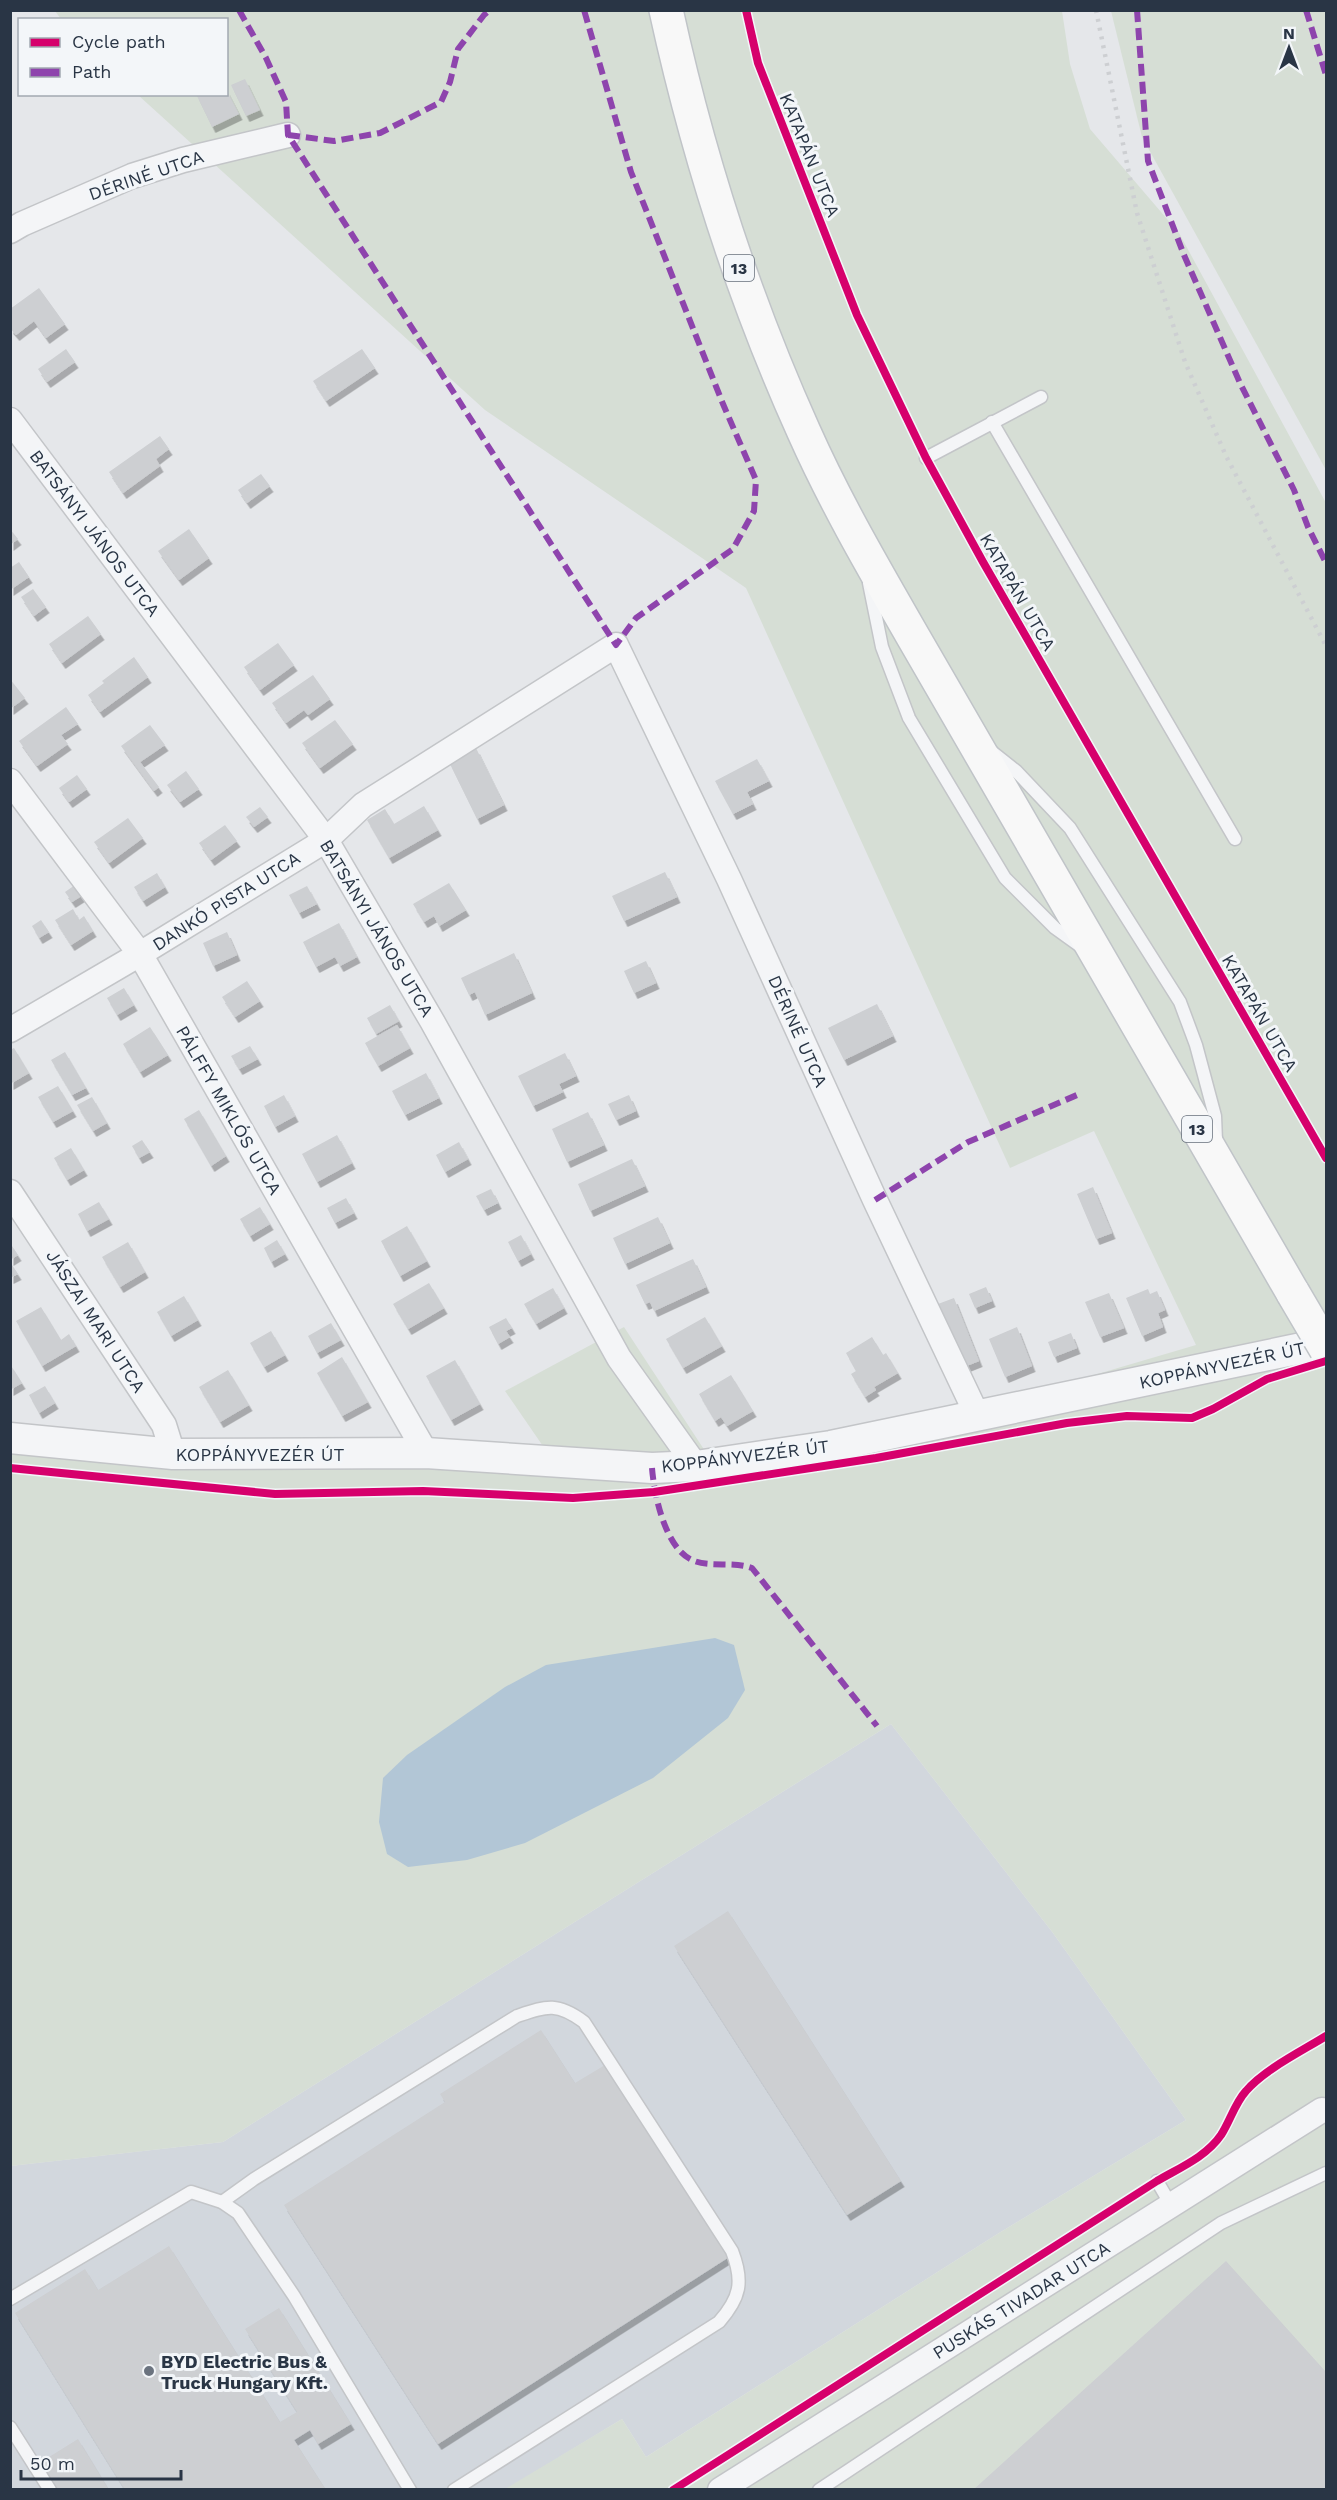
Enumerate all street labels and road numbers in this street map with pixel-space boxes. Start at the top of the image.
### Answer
street label: KATAPÁN UTCA [776,90,845,220]
street label: DÉRINÉ UTCA [86,145,206,204]
road number: 13 [724,255,754,281]
street label: BATSÁNYI JÁNOS UTCA [26,446,165,620]
street label: KATAPÁN UTCA [976,530,1060,655]
street label: BATSÁNYI JÁNOS UTCA [316,836,438,1021]
street label: DANKÓ PISTA UTCA [148,847,304,955]
street label: KATAPÁN UTCA [1218,951,1302,1076]
street label: DÉRINÉ UTCA [764,972,832,1090]
street label: PÁLFFY MIKLÓS UTCA [172,1022,286,1198]
road number: 13 [1182,1116,1212,1142]
street label: JÁSZAI MARI UTCA [42,1246,150,1396]
street label: KOPPÁNYVEZÉR ÚT [1137,1337,1307,1393]
street label: KOPPÁNYVEZÉR ÚT [660,1435,830,1477]
street label: KOPPÁNYVEZÉR ÚT [176,1444,345,1465]
street label: PUSKÁS TIVADAR UTCA [929,2237,1113,2363]

